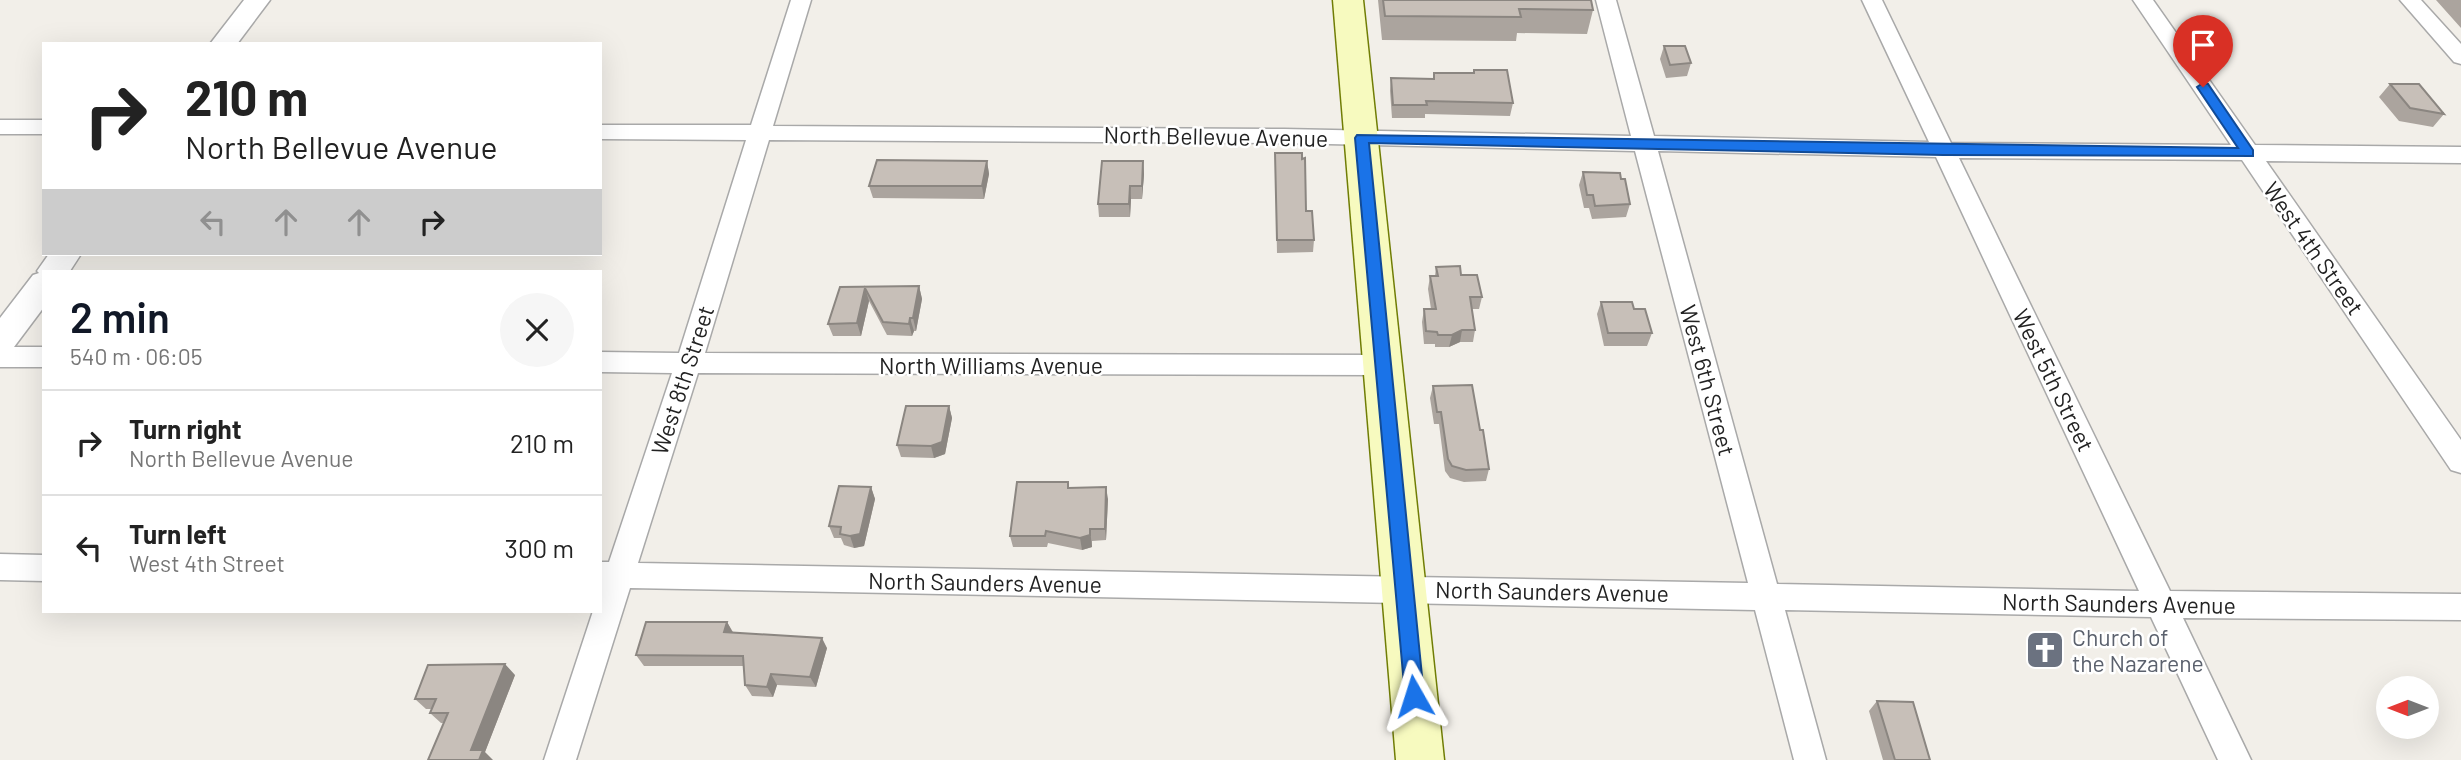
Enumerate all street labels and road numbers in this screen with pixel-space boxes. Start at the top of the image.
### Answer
street label: North Bellevue Avenue [1103,120,1329,152]
street label: West 4th Street [2258,176,2370,320]
street label: West 6th Street [1674,301,1742,459]
street label: West 8th Street [645,302,719,458]
street label: West 5th Street [2007,304,2101,456]
street label: North Williams Avenue [879,351,1103,379]
street label: North Saunders Avenue [868,566,1102,598]
street label: North Saunders Avenue [1435,575,1669,607]
street label: North Saunders Avenue [2002,587,2236,619]

